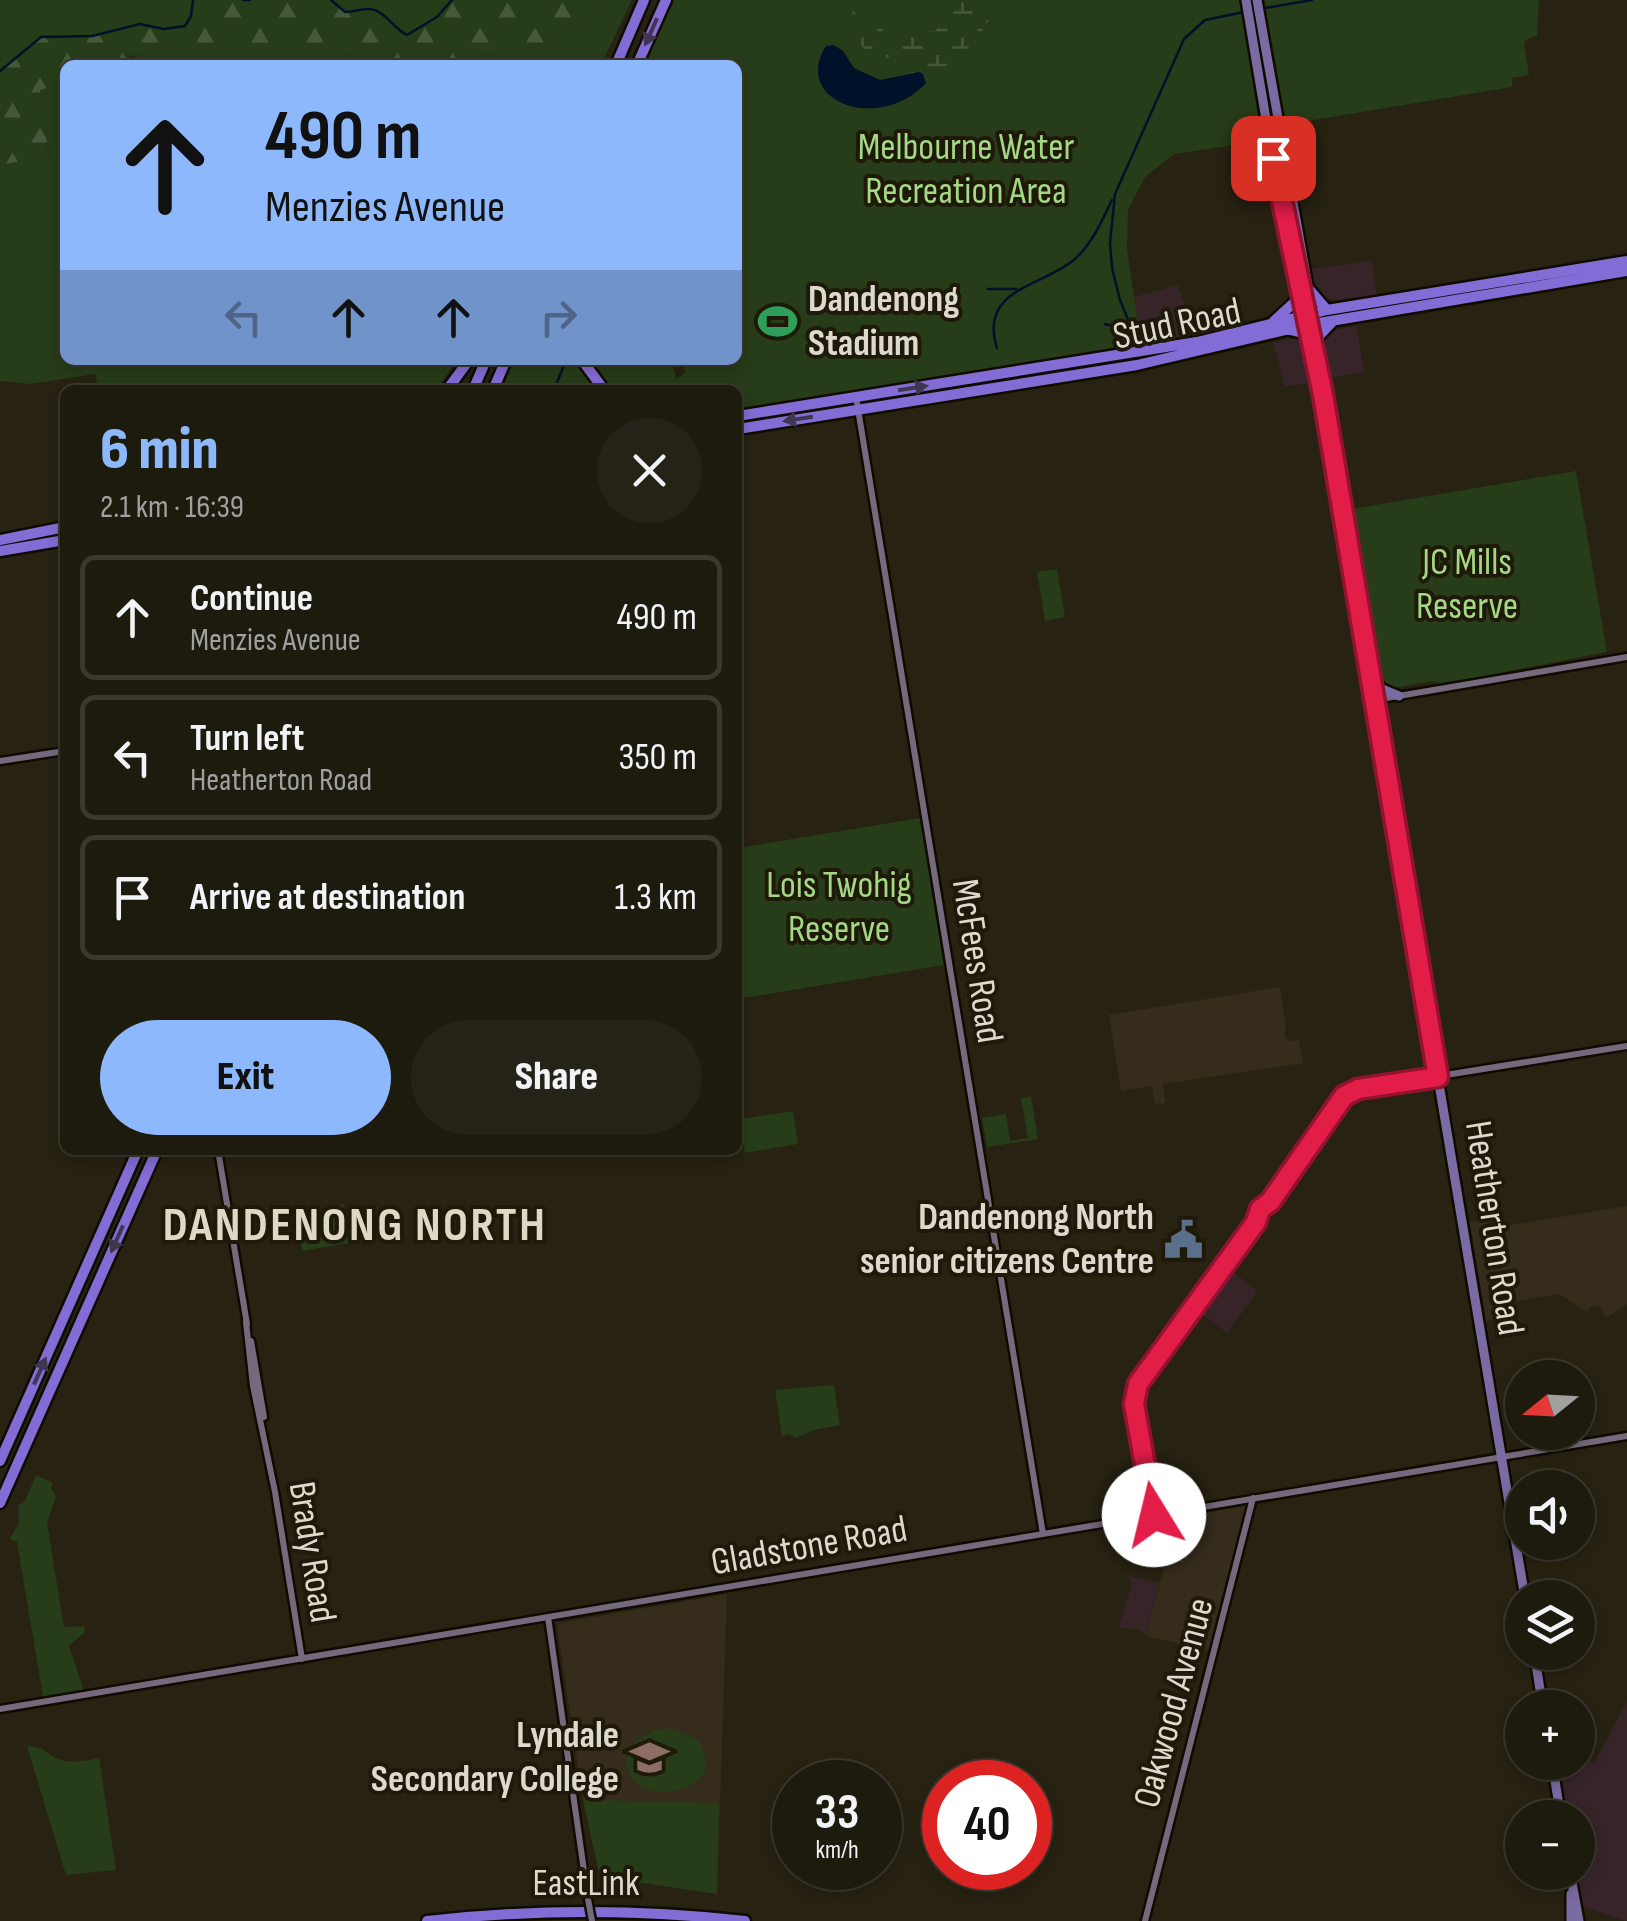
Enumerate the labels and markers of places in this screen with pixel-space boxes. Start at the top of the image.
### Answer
pin [1231,116,1316,201]
place label: Dandenong Stadium [808,277,959,366]
sports icon: Dandenong Stadium [757,300,799,342]
place label: Dandenong North senior citizens Centre [860,1195,1154,1284]
public building icon: Dandenong North senior citizens Centre [1163,1218,1205,1260]
place label: Lyndale Secondary College [371,1713,619,1802]
school or university icon: Lyndale Secondary College [628,1736,670,1778]

